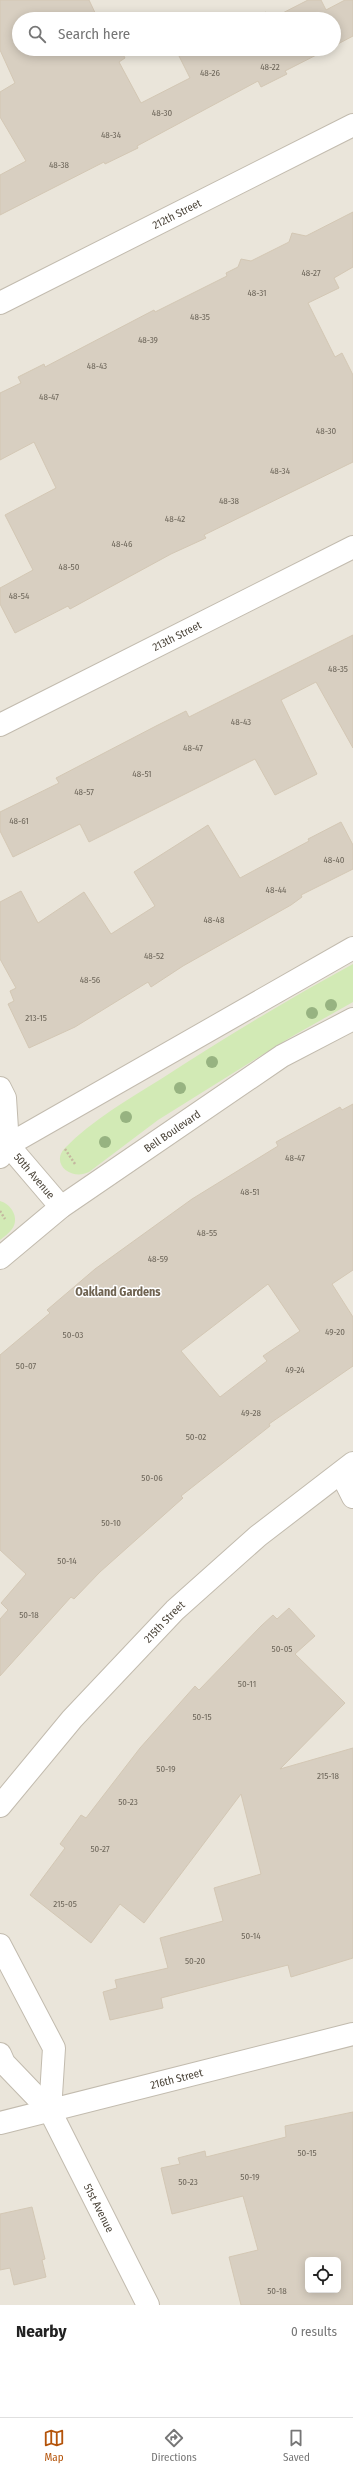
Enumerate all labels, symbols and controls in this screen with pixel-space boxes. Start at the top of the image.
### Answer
search box [12,12,341,56]
icon: search [26,23,48,45]
text: Search here [58,25,130,43]
house number: 48-22 [260,62,280,72]
house number: 48-26 [200,68,221,78]
house number: 48-30 [152,108,173,118]
house number: 48-34 [101,130,122,140]
house number: 48-38 [49,160,70,170]
street label: 212th Street [150,196,204,232]
house number: 48-27 [301,268,321,278]
house number: 48-31 [248,288,267,298]
house number: 48-35 [190,312,210,322]
house number: 48-39 [138,335,158,345]
house number: 48-43 [87,361,107,371]
house number: 48-47 [39,392,59,402]
house number: 48-30 [316,426,337,436]
house number: 48-34 [270,466,291,476]
house number: 48-38 [219,496,240,506]
house number: 48-42 [165,514,185,524]
house number: 48-46 [112,539,133,549]
house number: 48-50 [59,562,80,572]
house number: 48-54 [9,591,30,601]
street label: 213th Street [150,618,204,654]
house number: 48-35 [328,664,348,674]
house number: 48-43 [231,717,251,727]
house number: 48-47 [183,743,203,753]
house number: 48-51 [132,769,152,779]
house number: 48-57 [74,787,94,797]
house number: 48-61 [9,816,29,826]
house number: 48-40 [323,855,345,865]
house number: 48-44 [266,885,287,895]
house number: 48-48 [204,915,225,925]
house number: 48-52 [144,951,164,961]
house number: 48-56 [80,975,101,985]
house number: 213-15 [25,1013,47,1023]
street label: Bell Boulevard [142,1108,203,1155]
street label: 50th Avenue [11,1151,57,1202]
house number: 48-47 [285,1153,305,1163]
house number: 48-51 [240,1187,260,1197]
house number: 48-55 [197,1228,217,1238]
house number: 48-59 [148,1254,168,1264]
district label: Oakland Gardens [75,1285,161,1299]
house number: 49-20 [325,1327,345,1337]
house number: 50-03 [63,1330,83,1340]
house number: 50-07 [16,1361,37,1371]
house number: 49-24 [285,1365,305,1375]
house number: 49-28 [241,1408,261,1418]
house number: 50-02 [186,1432,206,1442]
house number: 50-06 [141,1473,163,1483]
house number: 50-10 [101,1518,121,1528]
house number: 50-14 [57,1556,77,1566]
street label: 215th Street [142,1598,188,1646]
house number: 50-18 [19,1610,39,1620]
house number: 50-05 [272,1644,292,1654]
house number: 50-11 [238,1679,256,1689]
house number: 50-15 [192,1712,212,1722]
house number: 50-19 [156,1764,176,1774]
house number: 215-18 [317,1771,340,1781]
house number: 50-23 [118,1797,138,1807]
house number: 50-27 [90,1844,110,1854]
house number: 215-05 [53,1899,77,1909]
house number: 50-14 [241,1931,261,1941]
house number: 50-20 [185,1956,205,1966]
street label: 216th Street [149,2066,204,2092]
house number: 50-15 [297,2148,317,2158]
house number: 50-19 [240,2172,260,2182]
house number: 50-23 [178,2177,198,2187]
street label: 51st Avenue [81,2182,116,2235]
map controls [305,2257,341,2293]
button: locate [305,2257,341,2293]
house number: 50-18 [267,2286,287,2296]
text: Nearby [16,2321,67,2342]
text: 0 results [291,2324,337,2339]
tab: Map [43,2427,65,2464]
tab: Directions [151,2427,197,2464]
tab: Saved [283,2427,310,2464]

